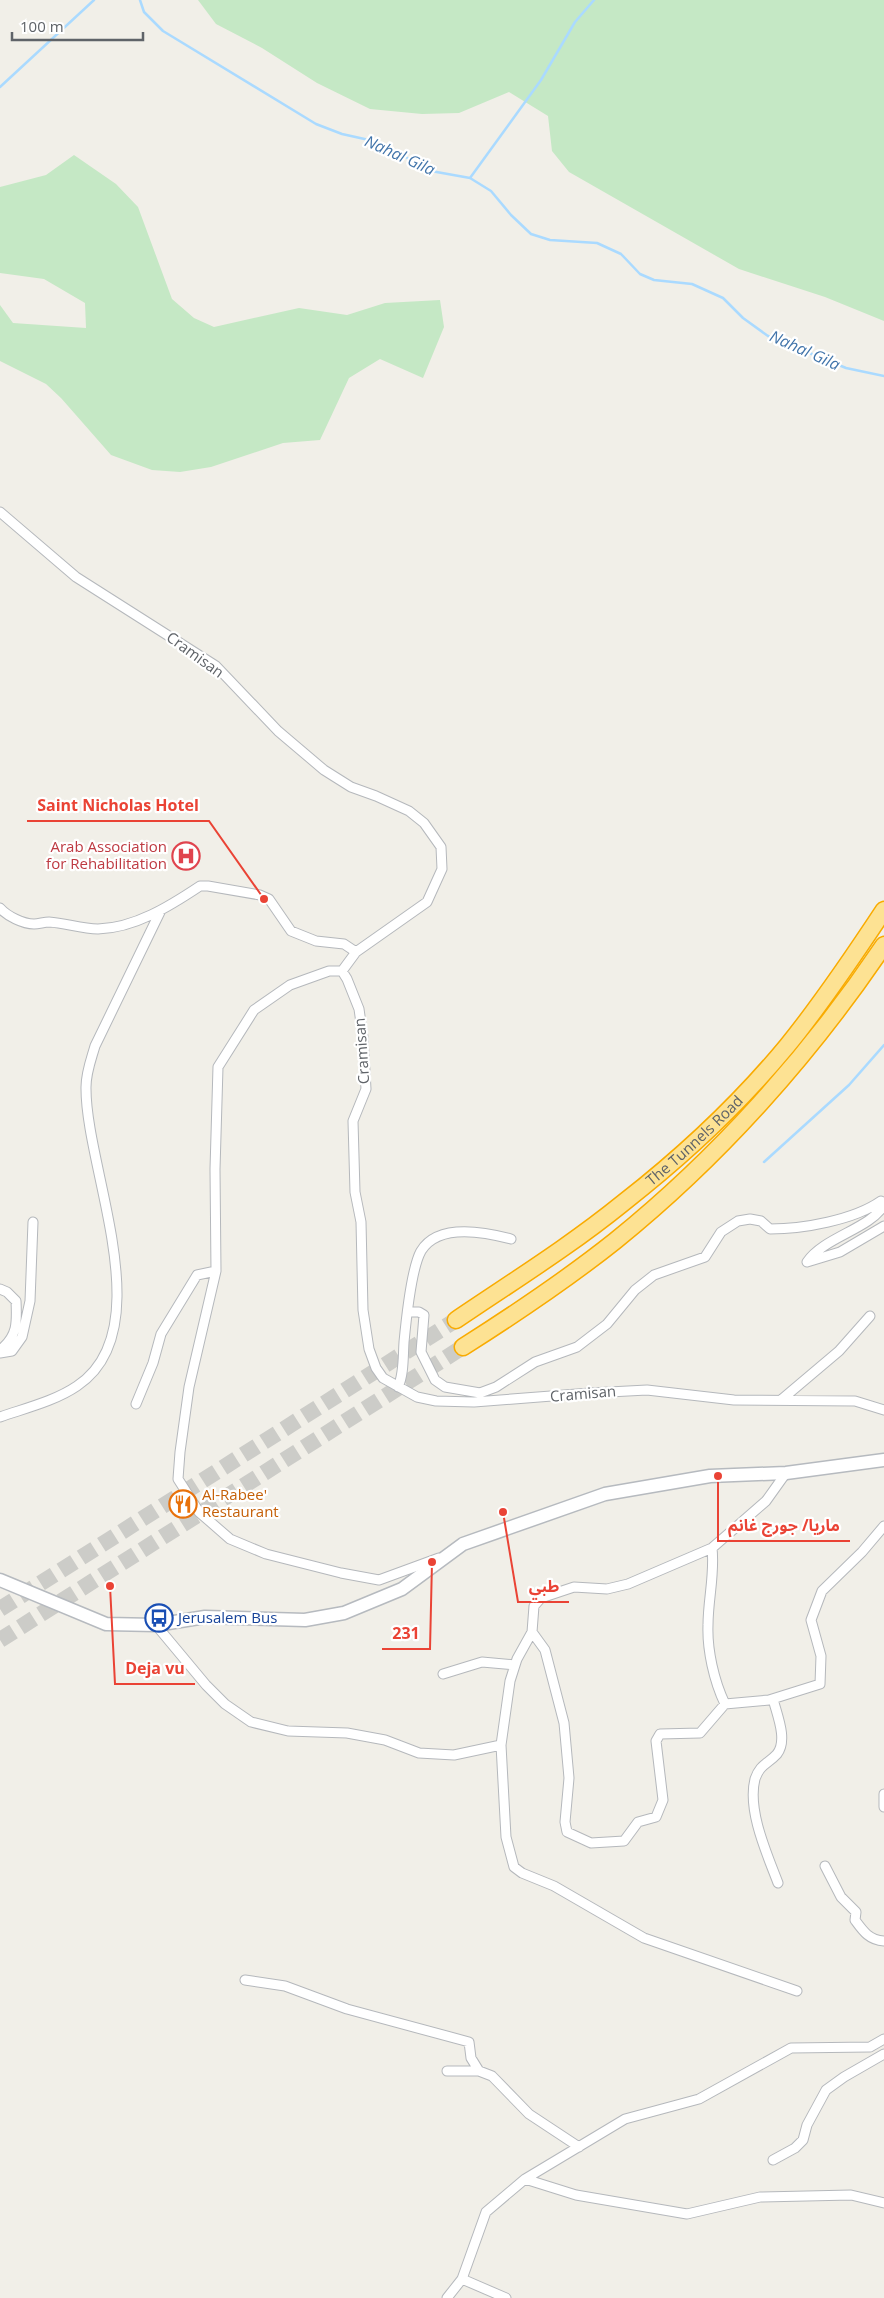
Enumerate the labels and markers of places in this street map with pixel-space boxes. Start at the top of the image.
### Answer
callout: Saint Nicholas Hotel [27,790,209,821]
place label: Arab Association for Rehabilitation [46,836,167,873]
hospital icon: Arab Association for Rehabilitation [171,841,201,871]
place label: Al-Rabee' Restaurant [202,1484,279,1521]
restaurant icon: Al-Rabee' Restaurant [168,1489,198,1519]
callout: ماريا/ جورج غانم [718,1510,850,1541]
callout: طبي [518,1571,569,1602]
bus stop icon: Jerusalem Bus [144,1603,174,1633]
place label: Jerusalem Bus [176,1607,277,1627]
callout: 231 [382,1618,430,1649]
callout: Deja vu [115,1653,195,1684]

